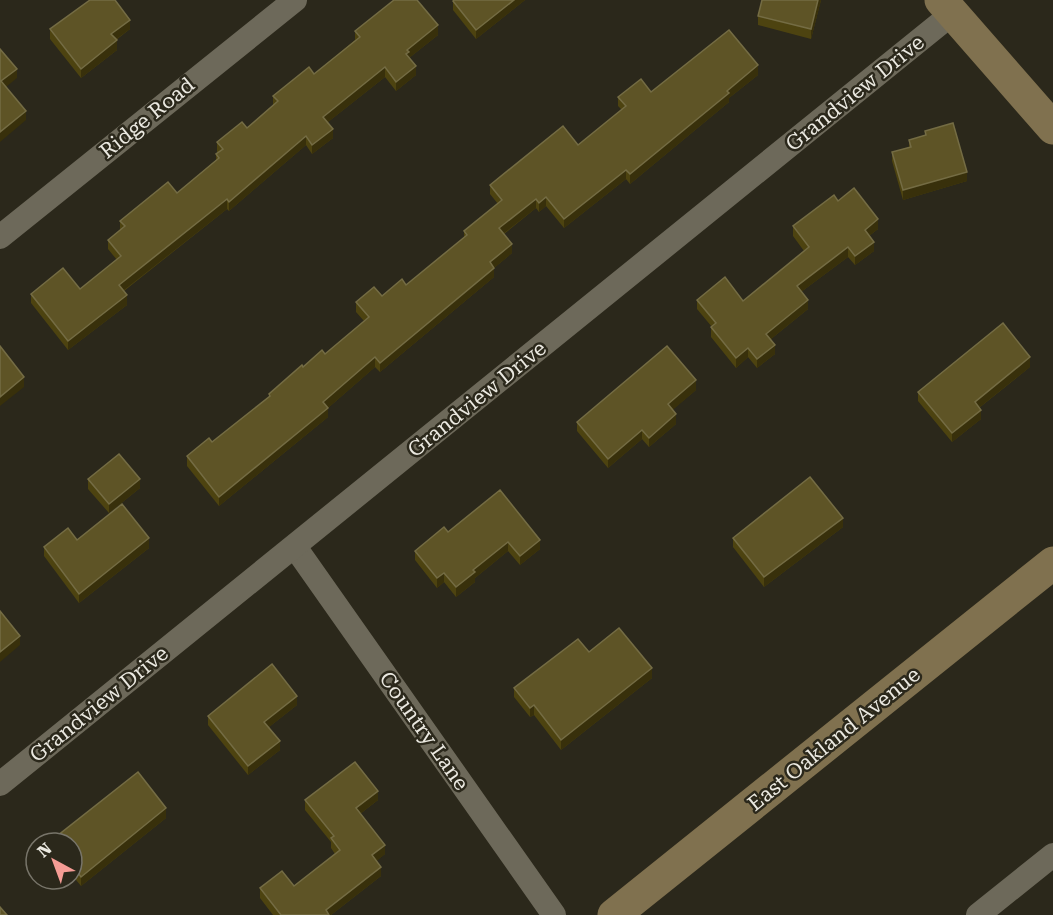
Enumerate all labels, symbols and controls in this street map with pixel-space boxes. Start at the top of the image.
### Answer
street label: Grandview Drive [781,30,929,156]
street label: Ridge Road [95,72,199,163]
street label: Grandview Drive [403,336,551,462]
street label: Grandview Drive [25,641,173,767]
street label: East Oakland Avenue [743,662,925,816]
street label: Country Lane [374,667,474,795]
north arrow [24,831,84,891]
text: N [34,839,55,861]

